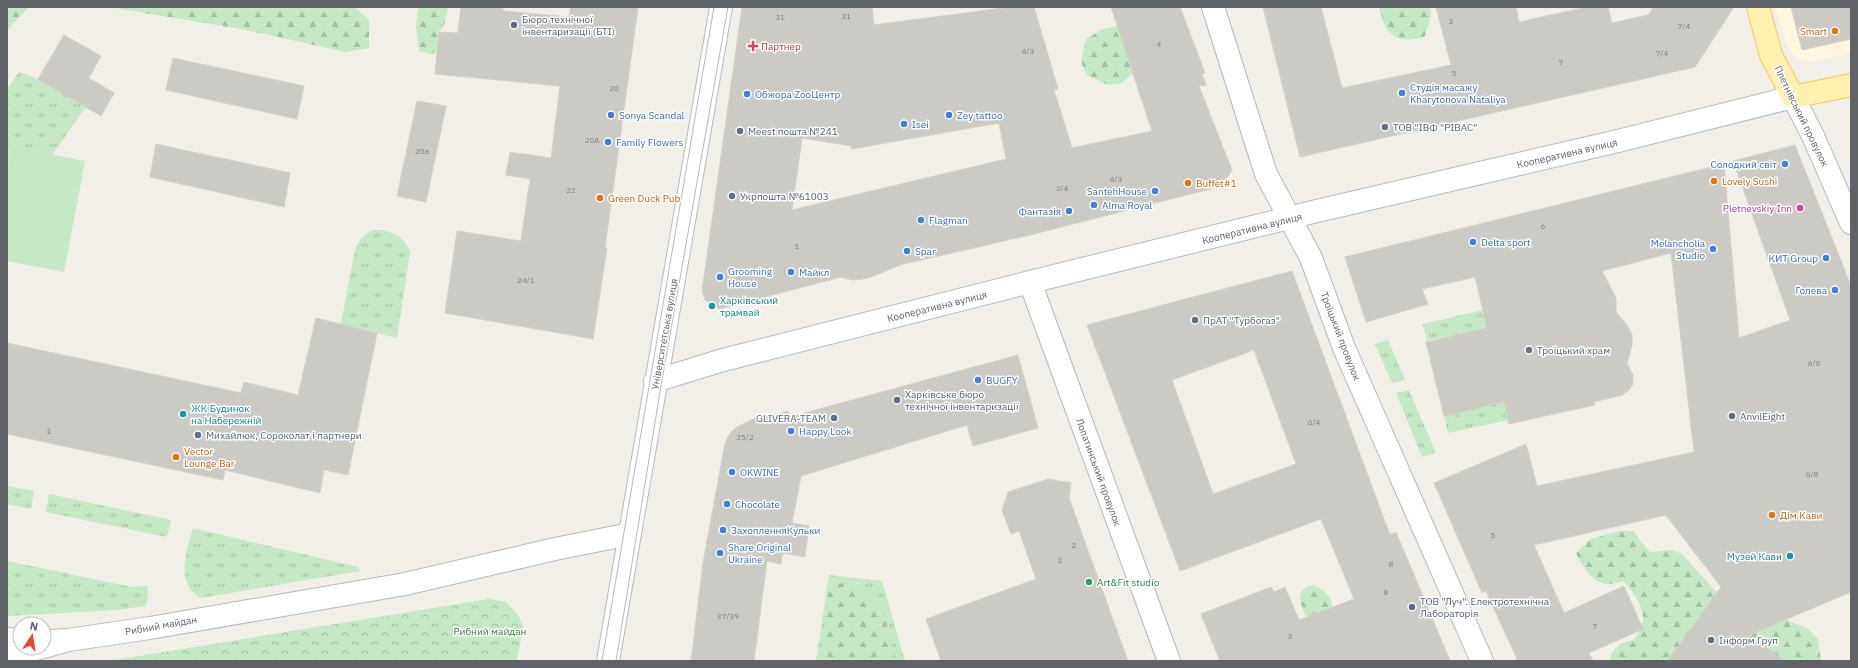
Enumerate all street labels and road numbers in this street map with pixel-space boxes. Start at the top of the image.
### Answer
street label: Плетнівський провулок [1771,64,1832,169]
street label: Кооперативна вулиця [1516,136,1619,171]
street label: Кооперативна вулиця [1201,210,1304,247]
street label: Університетська вулиця [648,277,681,391]
street label: Кооперативна вулиця [886,288,989,325]
street label: Троїцький провулок [1318,290,1364,383]
street label: Лопатинський провулок [1073,416,1124,528]
street label: Рибний майдан [124,613,198,638]

